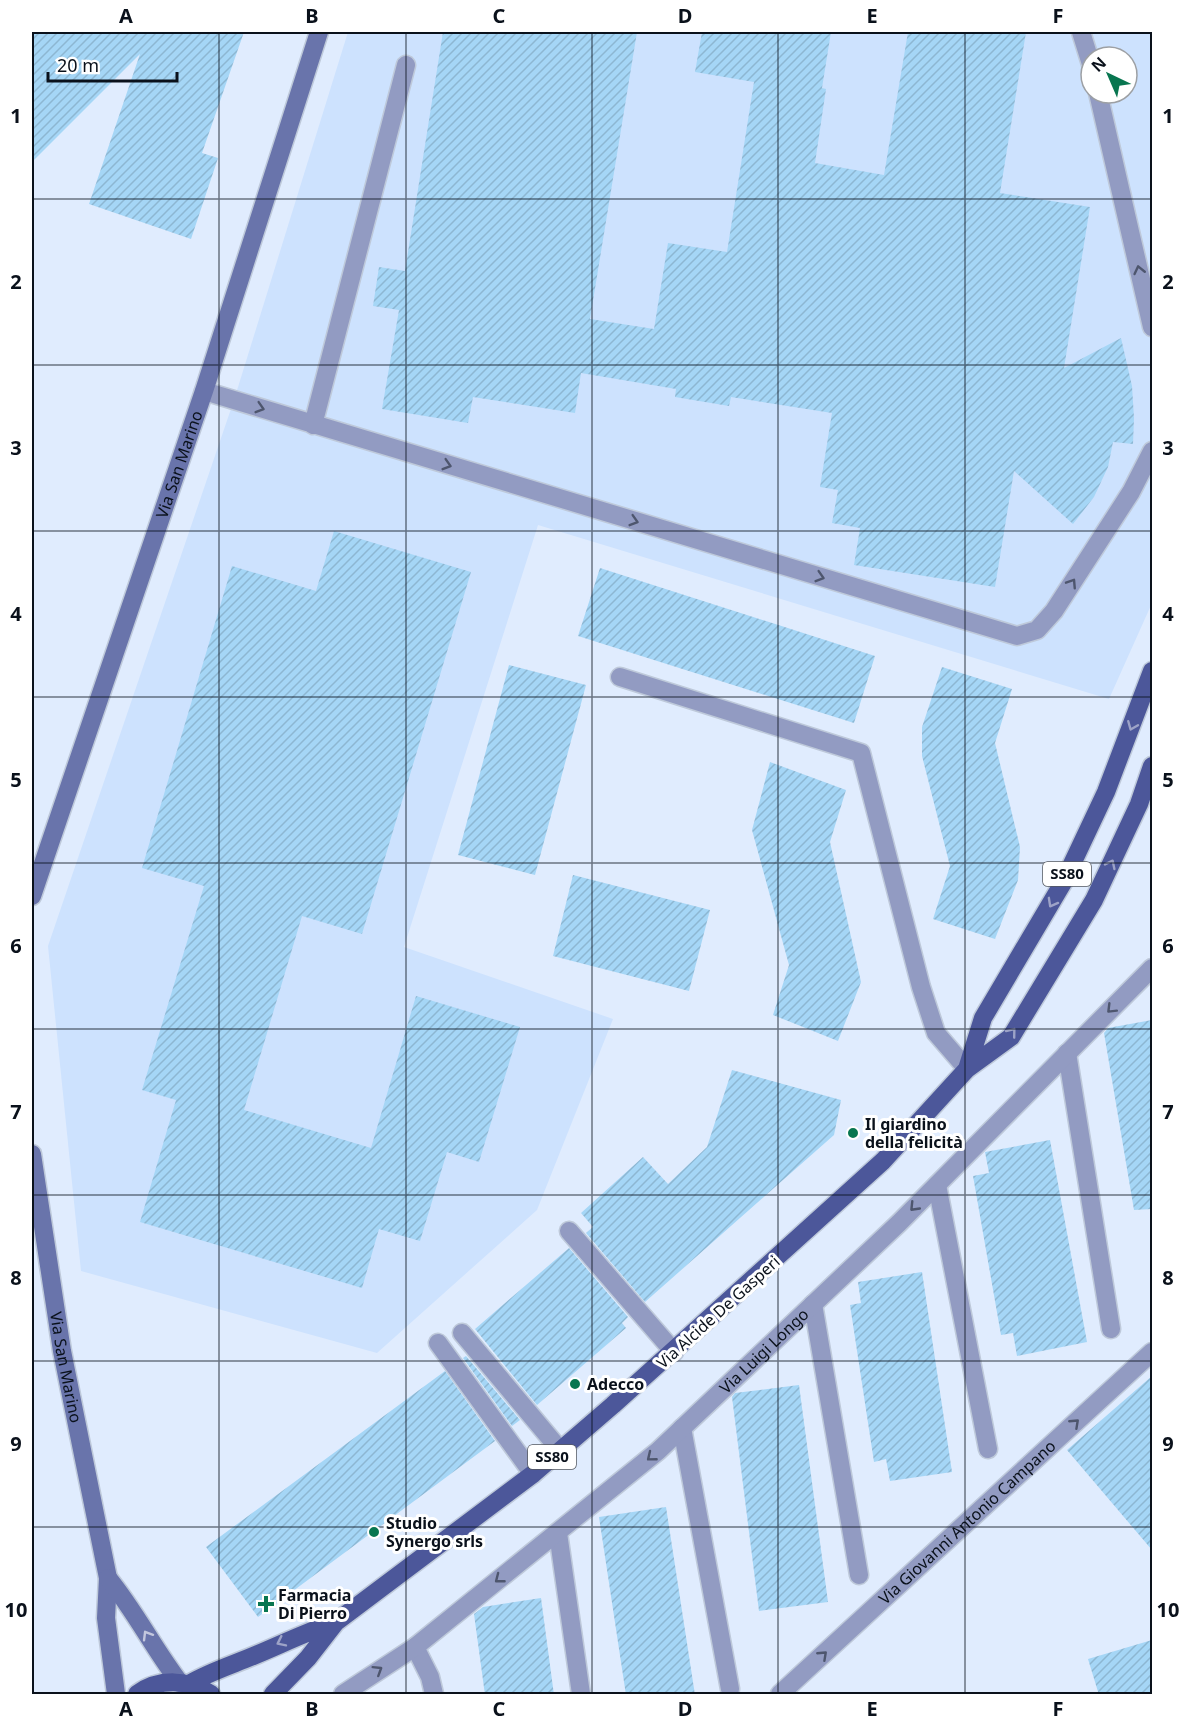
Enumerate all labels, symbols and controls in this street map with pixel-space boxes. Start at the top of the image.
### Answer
text: A [119,2,133,29]
text: B [305,2,319,29]
text: C [493,2,506,29]
text: D [678,2,692,29]
text: E [866,2,878,29]
text: F [1053,2,1063,29]
scale bar [48,45,177,83]
north arrow [1079,45,1139,105]
text: N [1086,52,1111,77]
text: 20 m [57,53,99,77]
text: 1 [10,102,22,129]
text: 1 [1162,102,1174,129]
one-way arrow [1134,265,1147,275]
text: 2 [10,268,22,295]
text: 2 [1162,268,1174,295]
one-way arrow [254,401,265,413]
street label: Via San Marino [150,408,208,521]
text: 3 [10,434,22,461]
text: 3 [1162,434,1174,461]
one-way arrow [441,458,452,470]
one-way arrow [628,514,639,526]
one-way arrow [814,570,825,582]
one-way arrow [1065,579,1076,590]
text: 4 [10,600,22,627]
text: 4 [1162,600,1174,627]
one-way arrow [1126,720,1139,730]
text: 5 [10,766,22,793]
text: 5 [1162,766,1174,793]
one-way arrow [1104,860,1115,871]
road number: SS80 [1043,862,1091,886]
one-way arrow [1047,897,1059,907]
text: 6 [10,932,22,959]
text: 6 [1162,932,1174,959]
one-way arrow [1107,1002,1118,1013]
one-way arrow [1005,1028,1016,1039]
text: 7 [10,1098,22,1125]
text: 7 [1162,1098,1174,1125]
place label: Il giardino della felicità [865,1113,963,1153]
marker: Il giardino della felicità [846,1126,860,1140]
one-way arrow [911,1200,922,1211]
street label: Via Alcide De Gasperi [652,1251,784,1373]
text: 8 [10,1264,22,1291]
text: 8 [1162,1264,1174,1291]
street label: Via Luigi Longo [715,1303,813,1398]
street label: Via San Marino [45,1310,87,1425]
place label: Adecco [587,1373,644,1395]
marker: Adecco [568,1377,582,1391]
one-way arrow [1068,1419,1078,1430]
text: 9 [10,1430,22,1457]
text: 9 [1162,1430,1174,1457]
street label: Via Giovanni Antonio Campano [874,1435,1060,1609]
road number: SS80 [528,1445,576,1469]
one-way arrow [647,1449,658,1460]
place label: Studio Synergo srls [386,1512,483,1552]
marker: Studio Synergo srls [367,1525,381,1539]
one-way arrow [495,1572,506,1583]
place label: Farmacia Di Pierro [278,1584,351,1624]
text: 10 [5,1596,27,1623]
text: 10 [1157,1596,1179,1623]
marker: Farmacia Di Pierro [259,1597,273,1611]
one-way arrow [143,1631,155,1641]
one-way arrow [277,1635,288,1647]
one-way arrow [816,1651,827,1662]
one-way arrow [372,1665,382,1677]
text: A [119,1695,133,1722]
text: B [305,1695,319,1722]
text: C [493,1695,506,1722]
text: D [678,1695,692,1722]
text: E [866,1695,878,1722]
text: F [1053,1695,1063,1722]

